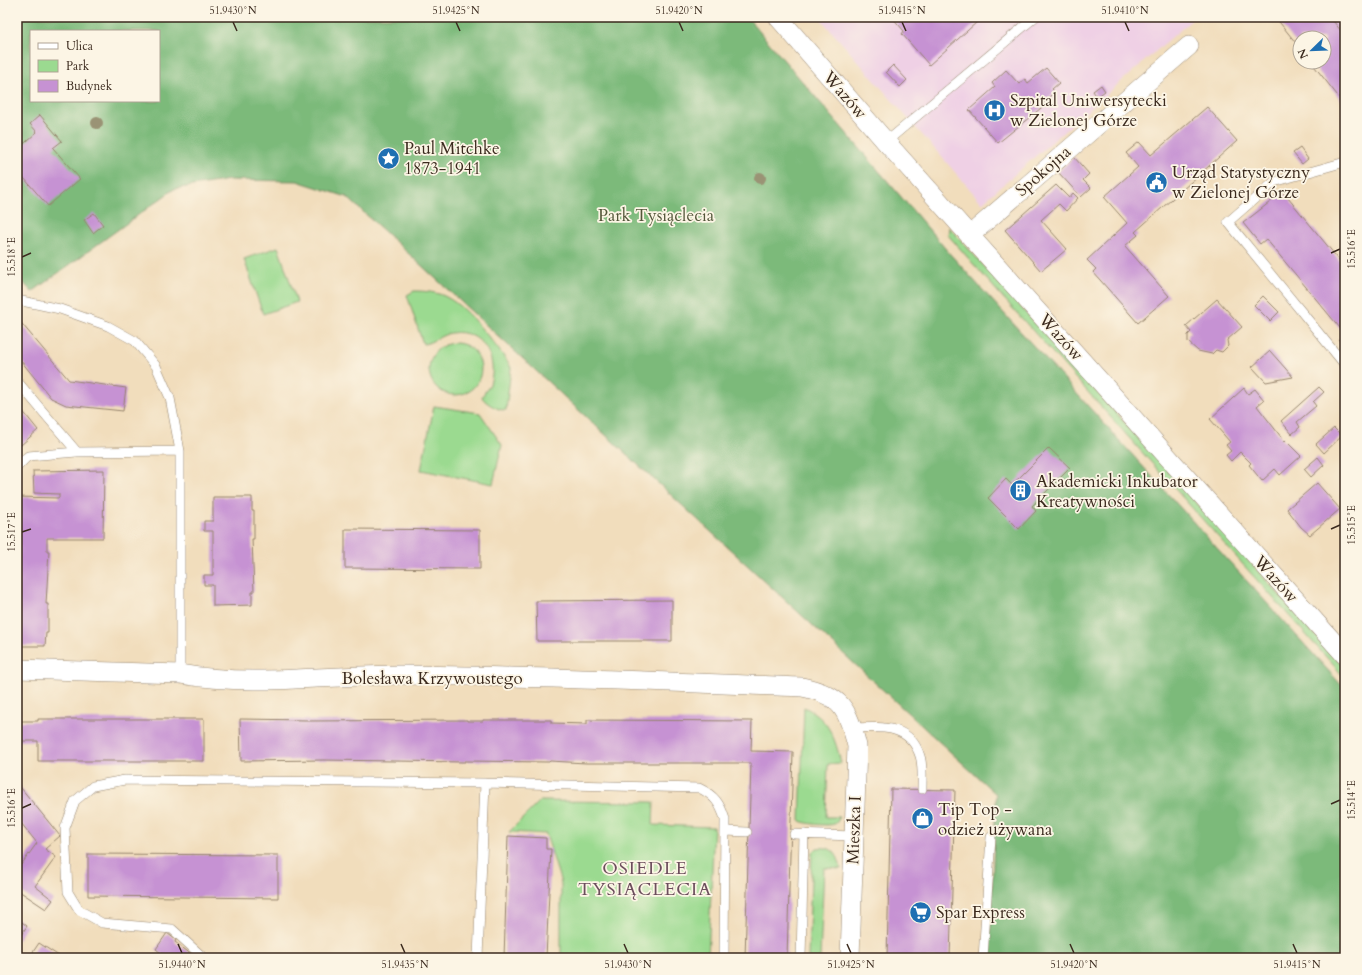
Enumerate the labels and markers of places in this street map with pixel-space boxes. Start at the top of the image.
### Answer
place label: Szpital Uniwersytecki w Zielonej Górze [1010,89,1167,132]
hospital icon: Szpital Uniwersytecki w Zielonej Górze [981,97,1007,123]
place label: Paul Mitchke 1873-1941 [404,137,500,180]
place icon: Paul Mitchke 1873-1941 [375,145,401,171]
place label: Urząd Statystyczny w Zielonej Górze [1172,161,1310,204]
public building icon: Urząd Statystyczny w Zielonej Górze [1143,169,1169,195]
place label: Akademicki Inkubator Kreatywności [1036,470,1199,513]
building icon: Akademicki Inkubator Kreatywności [1007,478,1033,504]
place label: Tip Top - odzież używana [938,798,1053,841]
shop icon: Tip Top - odzież używana [909,806,935,832]
supermarket icon: Spar Express [908,899,934,925]
place label: Spar Express [936,901,1025,924]

